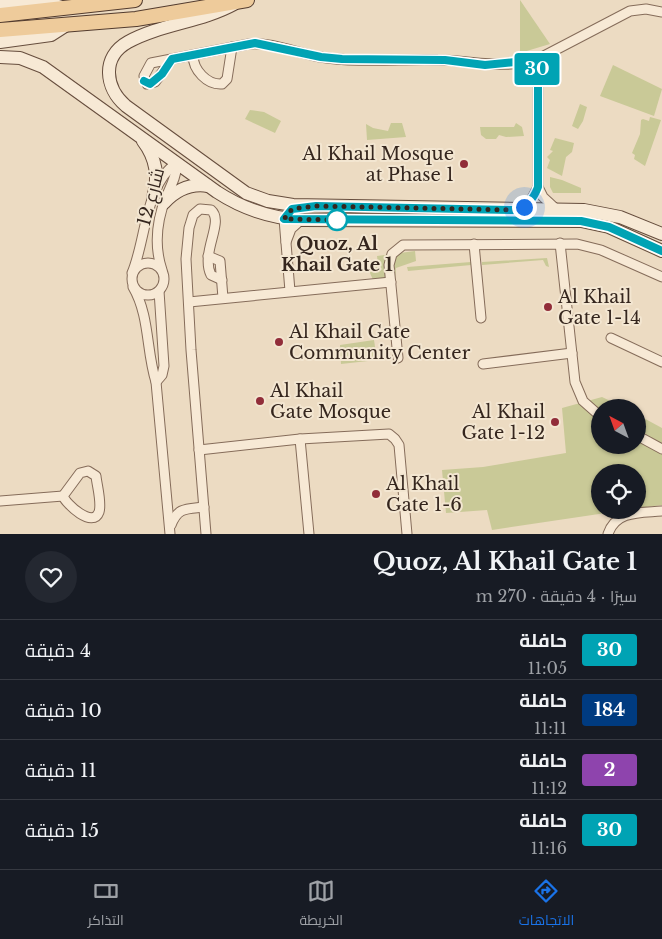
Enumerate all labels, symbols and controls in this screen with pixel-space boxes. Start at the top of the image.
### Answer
line badge: 30 [514,53,560,85]
text: 30 [524,58,550,80]
place label: Al Khail Mosque at Phase 1 [301,143,454,186]
marker: Al Khail Mosque at Phase 1 [458,158,470,170]
street label: شارع 12 [133,166,170,229]
your location [512,195,537,220]
marker: Quoz, Al Khail Gate 1 [326,209,348,231]
place label: Quoz, Al Khail Gate 1 [281,233,393,276]
place label: Al Khail Gate 1-14 [557,286,641,329]
marker: Al Khail Gate 1-14 [542,301,554,313]
place label: Al Khail Gate Community Center [288,321,471,364]
marker: Al Khail Gate Community Center [273,336,285,348]
place label: Al Khail Gate Mosque [269,380,391,423]
marker: Al Khail Gate Mosque [254,395,266,407]
north arrow [591,399,646,454]
map controls [591,399,646,519]
place label: Al Khail Gate 1-12 [462,401,545,444]
marker: Al Khail Gate 1-12 [549,416,561,428]
button: locate [591,464,646,519]
place label: Al Khail Gate 1-6 [385,473,462,516]
marker: Al Khail Gate 1-6 [370,488,382,500]
text: Quoz, Al Khail Gate 1 [373,547,637,576]
button: heart [25,551,77,603]
text: سيرًا · 4 دقيقة · 270 m [476,586,637,606]
text: حافلة [519,629,567,652]
text: 4 دقيقة [25,639,91,662]
text: 30 [597,639,622,661]
text: 11:05 [528,658,567,678]
text: حافلة [519,689,567,712]
text: 10 دقيقة [25,699,102,722]
text: 184 [594,699,625,721]
text: 11:11 [534,718,567,738]
text: حافلة [519,749,567,772]
text: 11 دقيقة [25,759,97,782]
text: 2 [604,759,615,781]
text: 11:12 [531,778,567,798]
text: حافلة [519,809,567,832]
text: 15 دقيقة [25,819,99,842]
text: 30 [597,819,622,841]
text: 11:16 [531,838,567,858]
tab: التذاكر [88,877,124,933]
tab: الخريطة [299,877,343,933]
tab: الاتجاهات [519,877,574,933]

